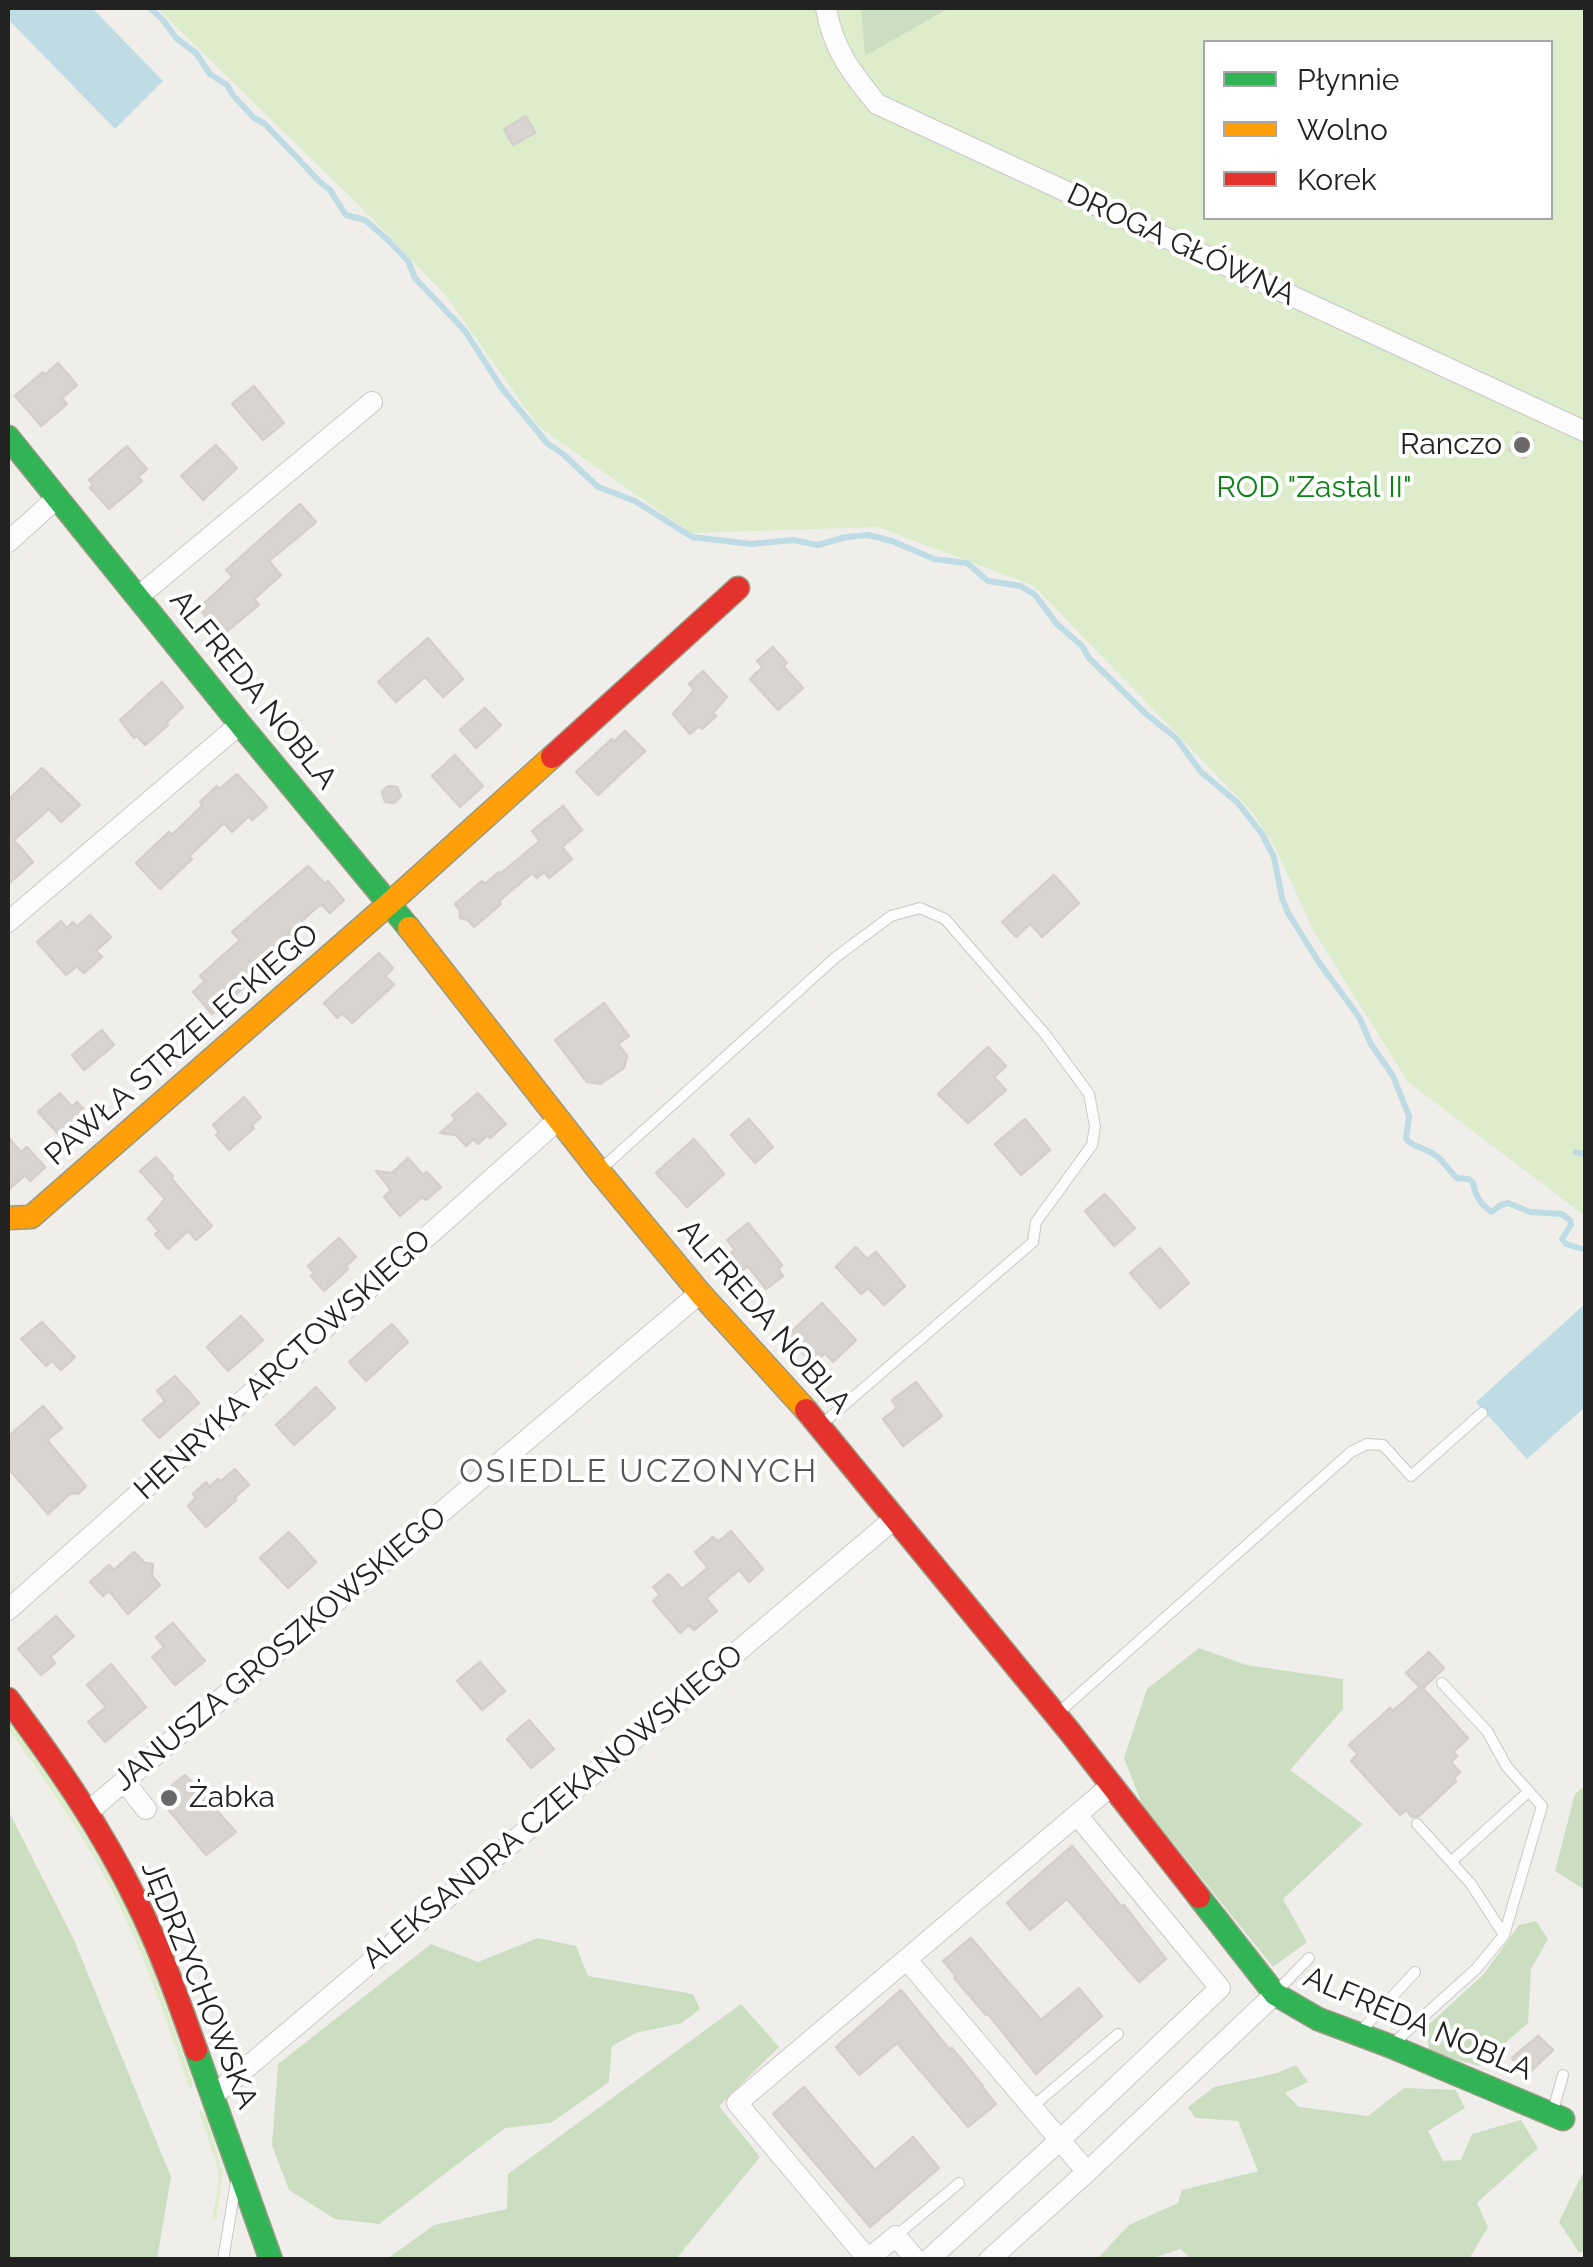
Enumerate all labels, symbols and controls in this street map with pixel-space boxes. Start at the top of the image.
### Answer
legend [1203,40,1553,220]
text: Płynnie [1297,62,1399,97]
text: Wolno [1297,112,1388,147]
text: Korek [1297,162,1377,197]
street label: DROGA GŁÓWNA [1061,176,1301,314]
place label: Ranczo [1400,427,1502,463]
marker: Ranczo [1511,434,1533,456]
park label: ROD "Zastal II" [1216,470,1412,506]
street label: ALFREDA NOBLA [162,583,344,797]
street label: PAWŁA STRZELECKIEGO [38,916,326,1174]
street label: ALFREDA NOBLA [670,1213,858,1421]
street label: HENRYKA ARCTOWSKIEGO [127,1222,439,1508]
district label: OSIEDLE UCZONYCH [459,1453,819,1491]
street label: JANUSZA GROSZKOWSKIEGO [106,1499,454,1799]
street label: ALEKSANDRA CZEKANOWSKIEGO [356,1637,750,1977]
place label: Żabka [189,1780,275,1816]
marker: Żabka [158,1787,180,1809]
street label: JĘDRZYCHOWSKA [133,1856,265,2114]
street label: ALFREDA NOBLA [1298,1959,1538,2089]

